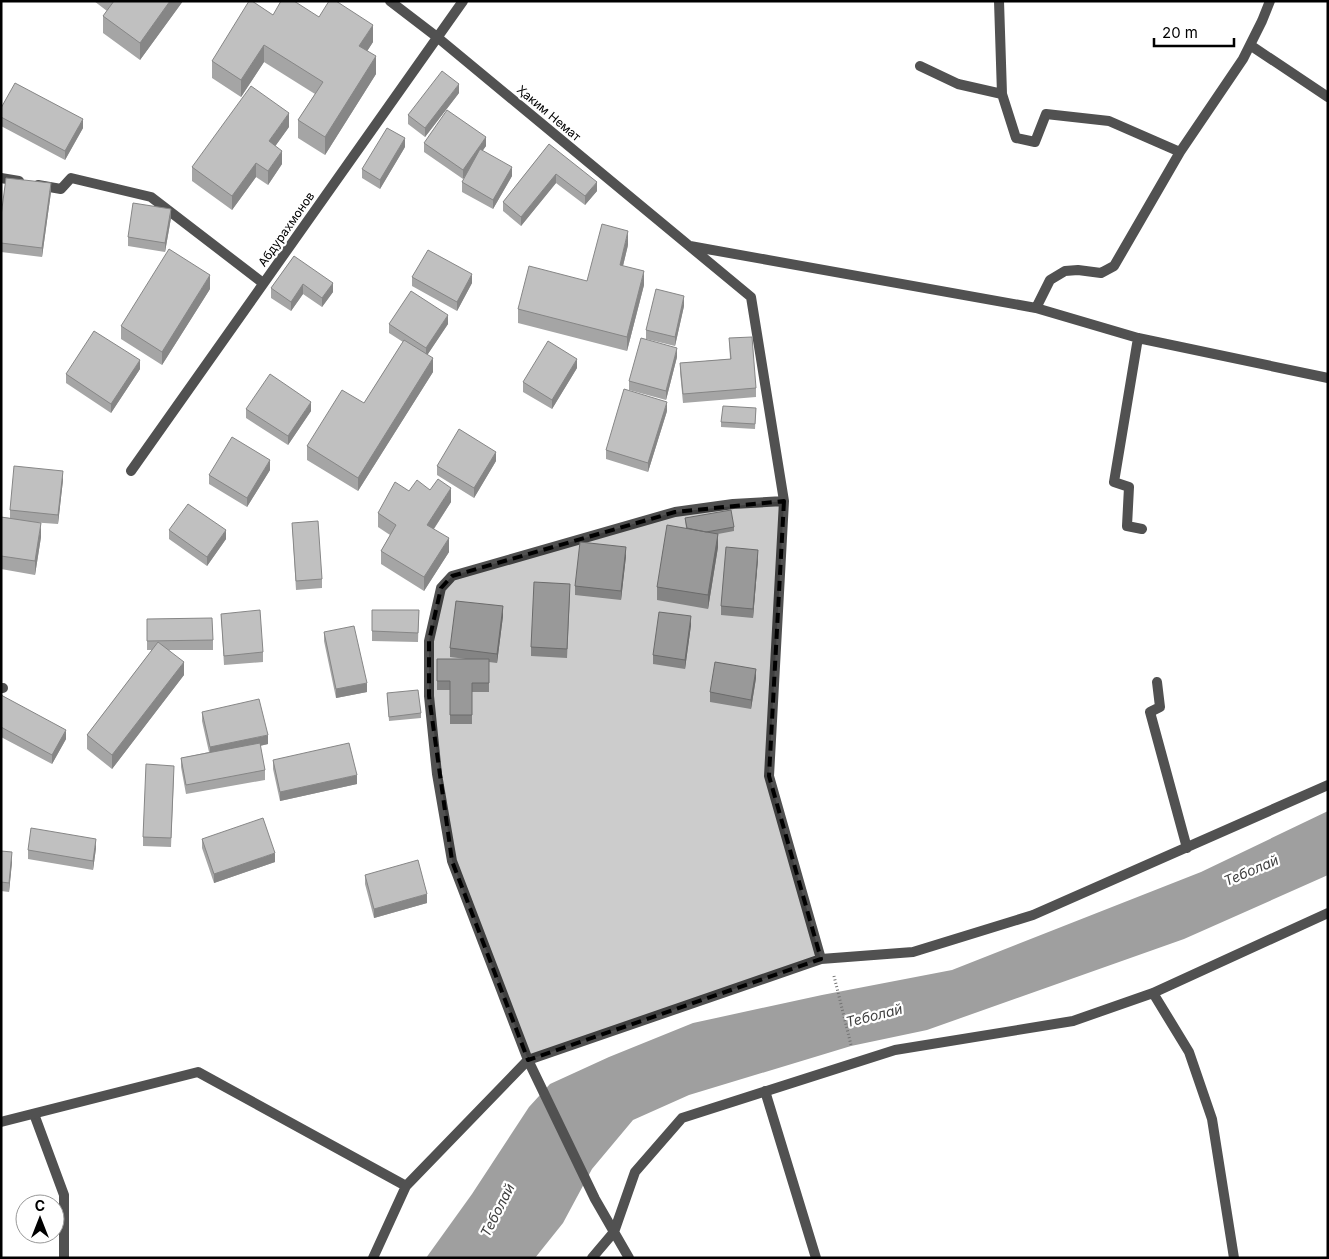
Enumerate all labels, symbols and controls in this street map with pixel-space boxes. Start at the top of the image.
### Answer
scale bar [1154,15,1234,47]
text: 20 m [1162,23,1198,42]
street label: Ҳаким Немат [514,82,584,144]
street label: Абдурахмонов [255,189,317,269]
water label: Теболай [1221,851,1281,889]
water label: Теболай [844,1000,904,1030]
water label: Теболай [476,1180,518,1240]
north arrow [15,1194,65,1244]
text: С [35,1197,45,1214]

